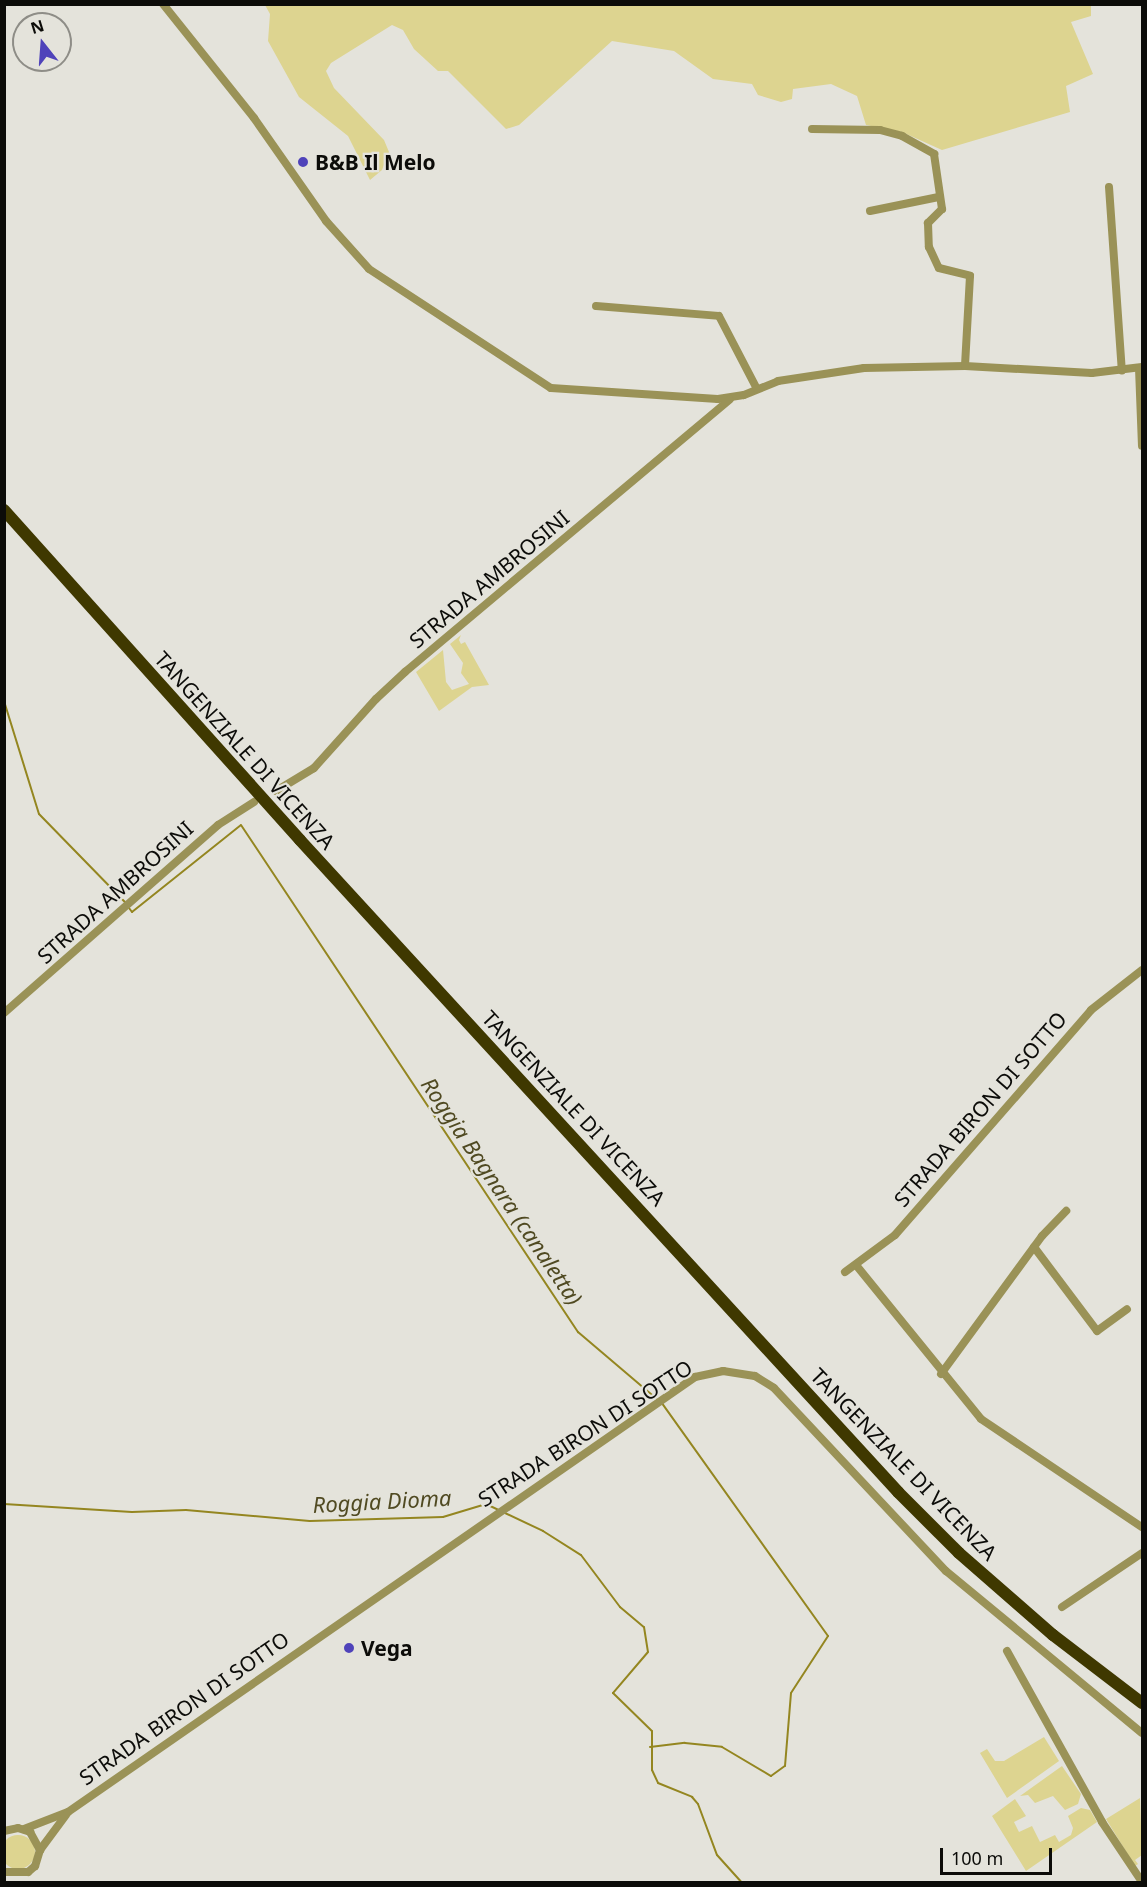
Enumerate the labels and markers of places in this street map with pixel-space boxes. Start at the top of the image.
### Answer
place label: B&B Il Melo [315,149,436,175]
marker: B&B Il Melo [296,155,310,169]
place label: Vega [361,1635,413,1661]
marker: Vega [342,1641,356,1655]

